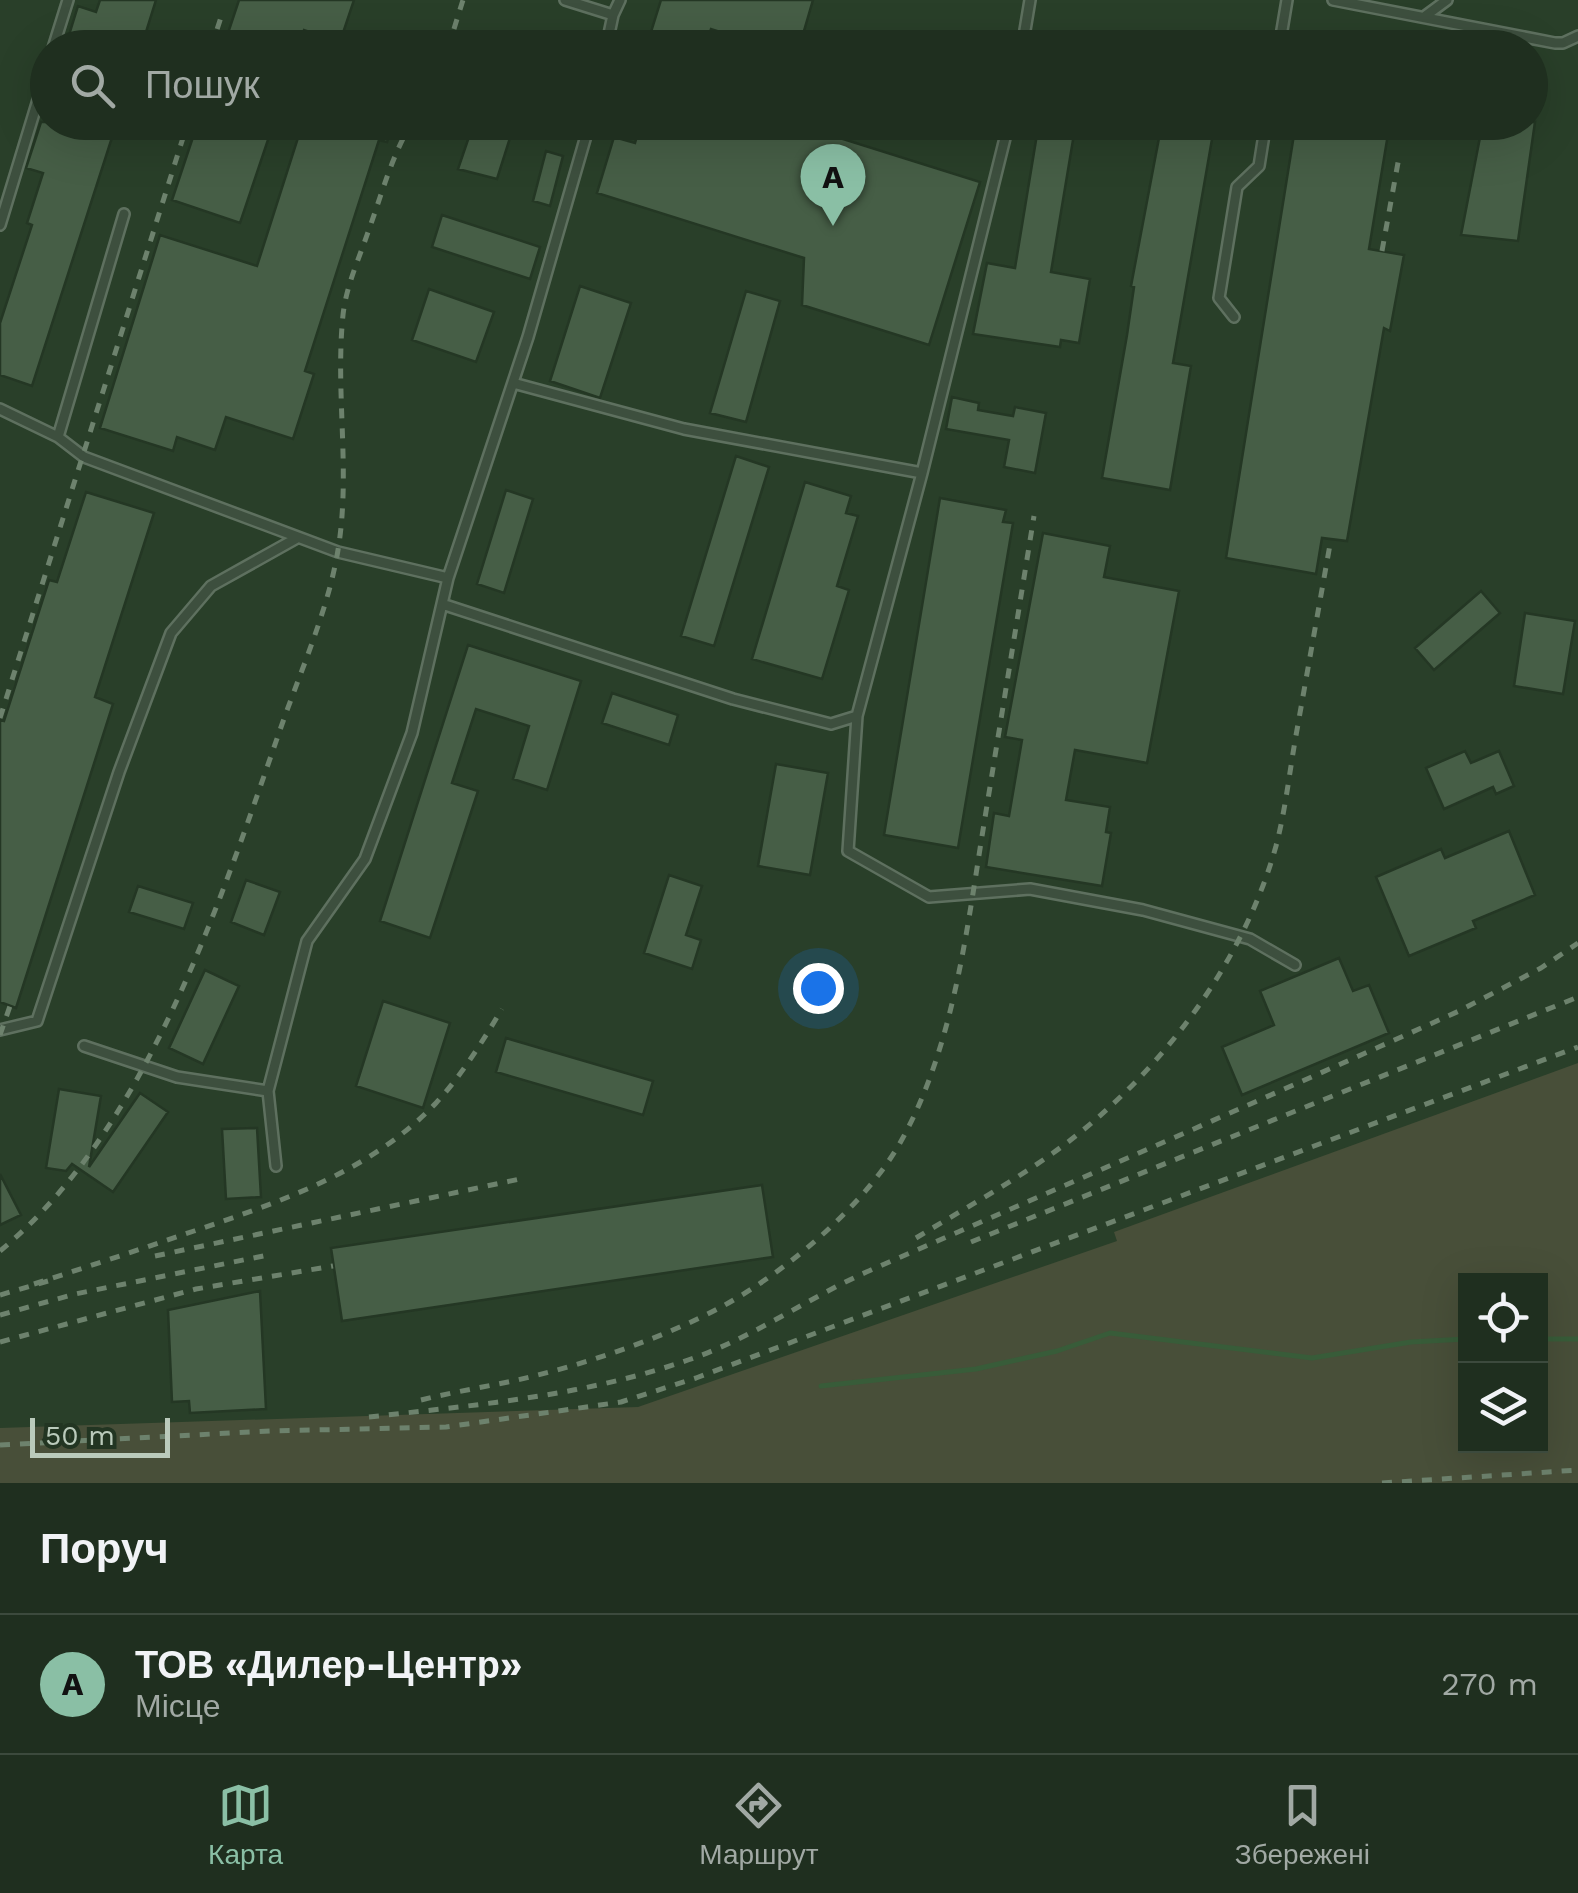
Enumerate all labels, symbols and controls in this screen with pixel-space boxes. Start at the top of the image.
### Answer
search box [30,30,1548,140]
icon: search [65,58,120,113]
text: Пошук [145,63,260,107]
pin: A [800,144,866,226]
your location [793,963,844,1014]
map controls [1458,1273,1548,1453]
button: locate [1458,1273,1548,1363]
button: layers [1458,1363,1548,1453]
scale bar [30,1413,170,1458]
text: 50 m [45,1419,115,1452]
text: Поруч [40,1524,169,1573]
text: ТОВ «Дилер-Центр» [135,1643,522,1687]
text: A [62,1665,83,1703]
text: 270 m [1441,1665,1538,1703]
text: Місце [135,1687,221,1725]
tab: Карта [208,1778,283,1871]
tab: Маршрут [699,1778,819,1871]
tab: Збережені [1235,1778,1370,1871]

